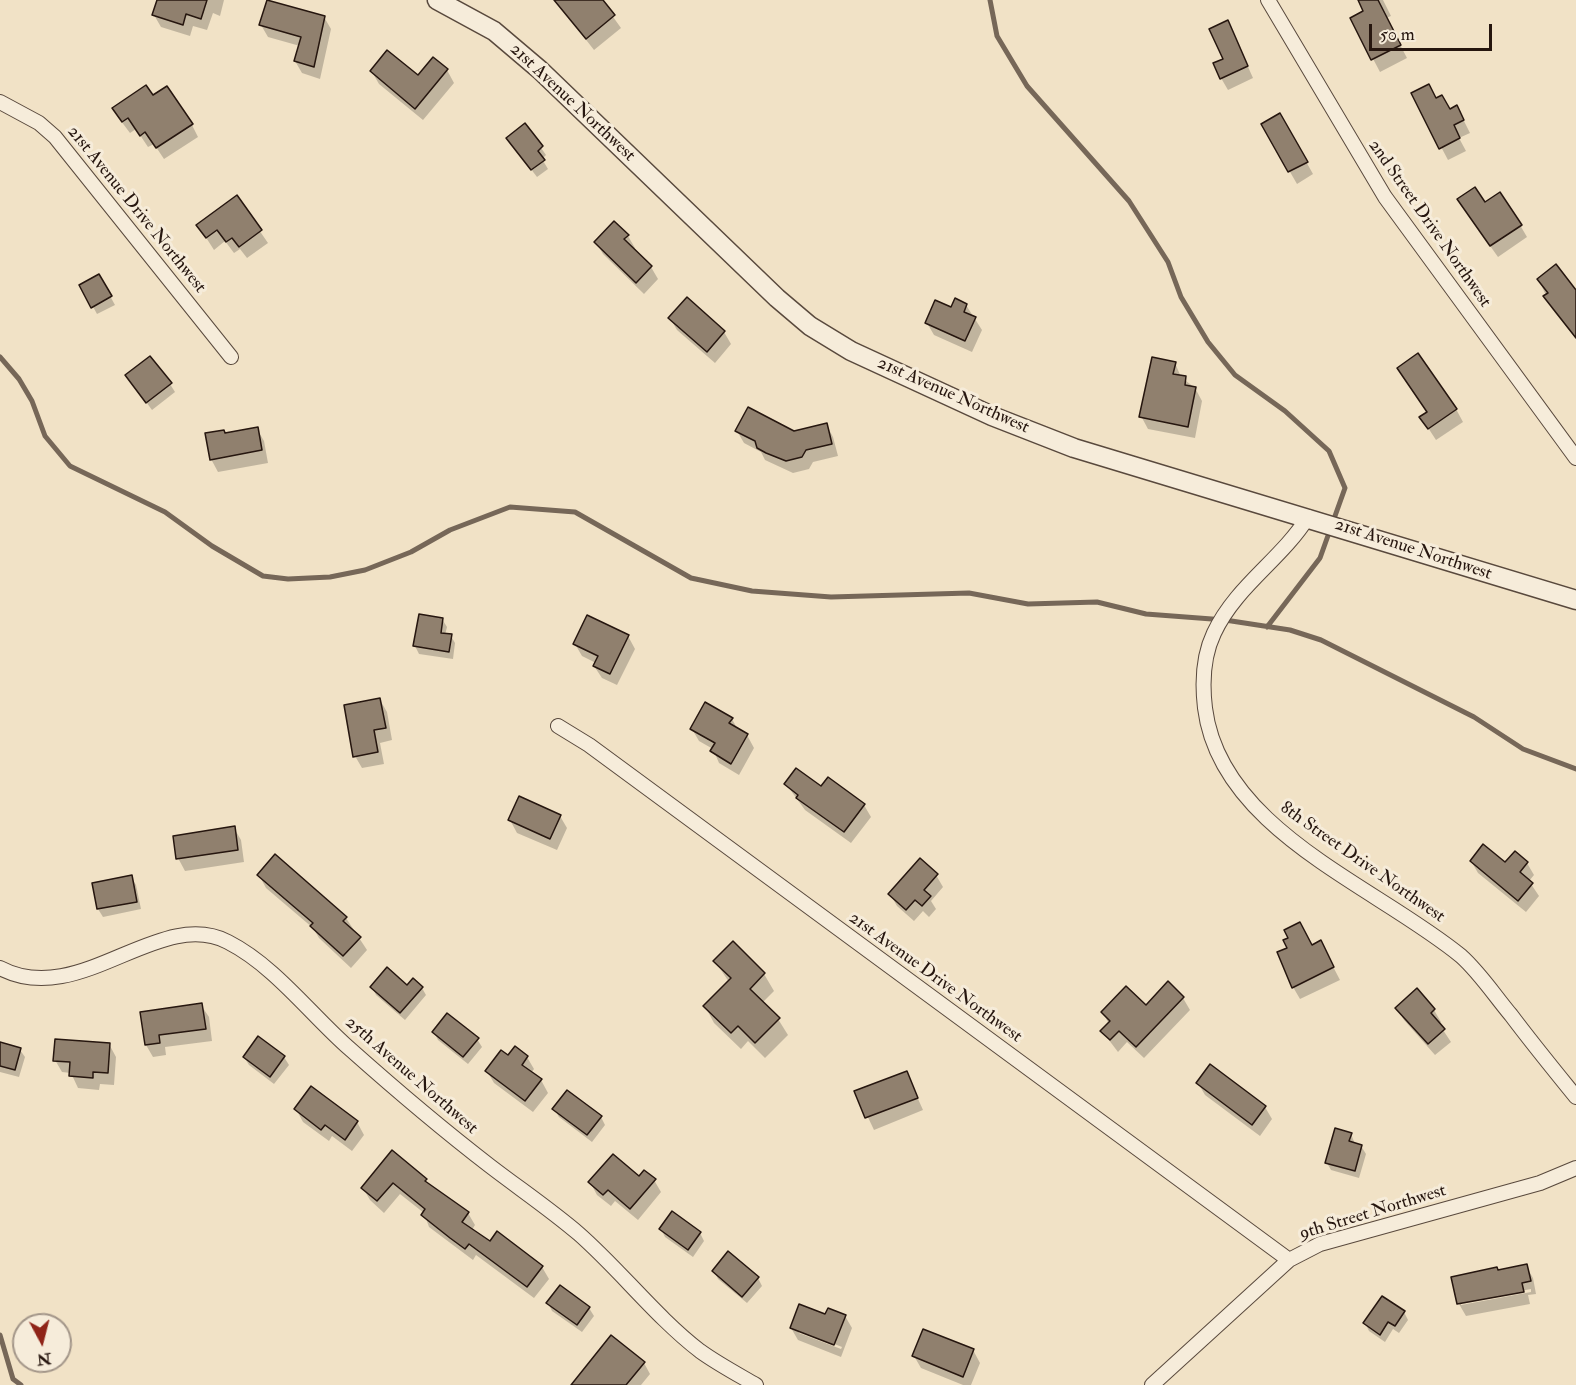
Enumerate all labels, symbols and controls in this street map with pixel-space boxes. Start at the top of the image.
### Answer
scale bar [1372,12,1495,50]
text: 50 m [1380,23,1415,46]
street label: 21st Avenue Northwest [505,39,639,167]
street label: 21st Avenue Drive Northwest [62,122,210,298]
street label: 2nd Street Drive Northwest [1363,136,1495,312]
street label: 21st Avenue Northwest [874,353,1032,439]
street label: 21st Avenue Northwest [1332,514,1494,586]
street label: 8th Street Drive Northwest [1275,798,1449,928]
street label: 21st Avenue Drive Northwest [844,908,1026,1048]
street label: 25th Avenue Northwest [340,1013,482,1139]
street label: 9th Street Northwest [1297,1180,1449,1246]
north arrow [12,1313,72,1373]
text: N [36,1348,52,1370]

